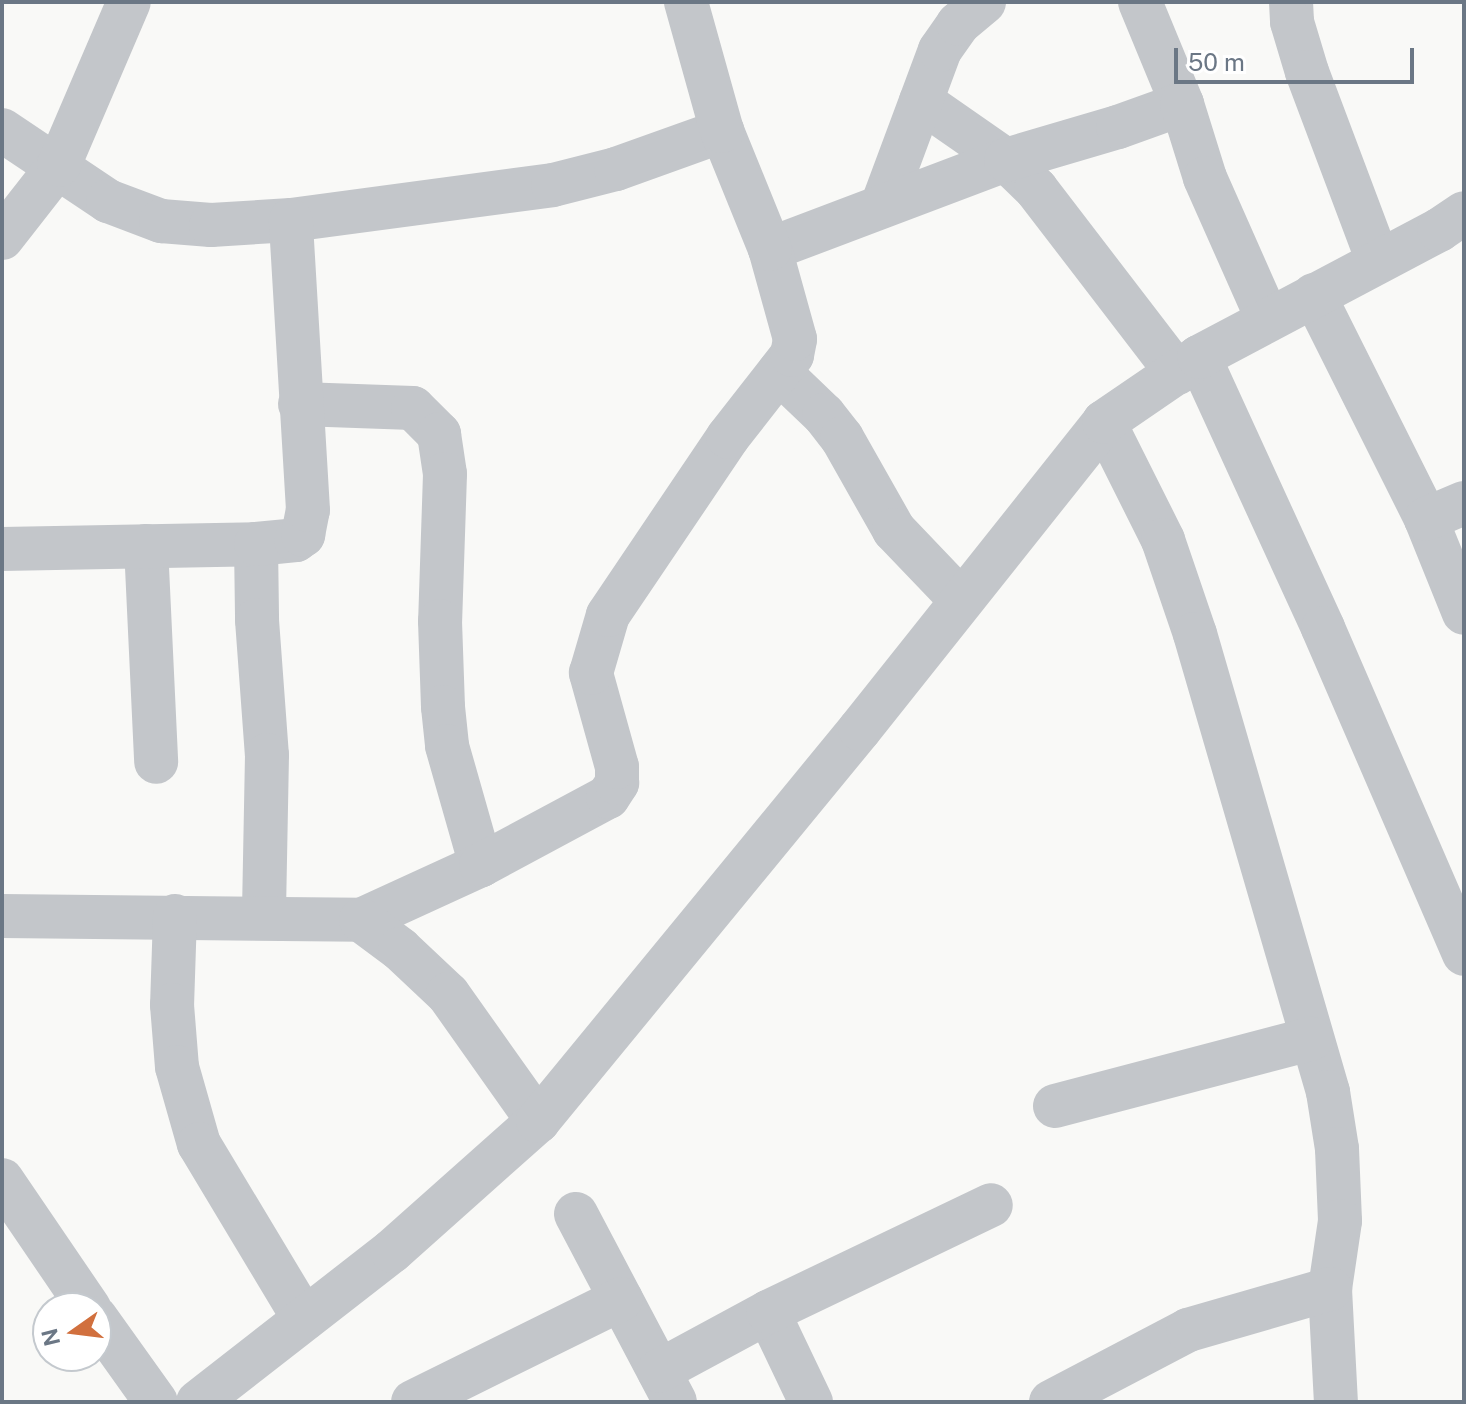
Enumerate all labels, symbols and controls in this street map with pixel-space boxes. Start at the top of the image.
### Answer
scale bar [1178,32,1418,82]
text: 50 m [1188,48,1245,76]
north arrow [32,1292,112,1372]
text: N [36,1326,65,1349]

